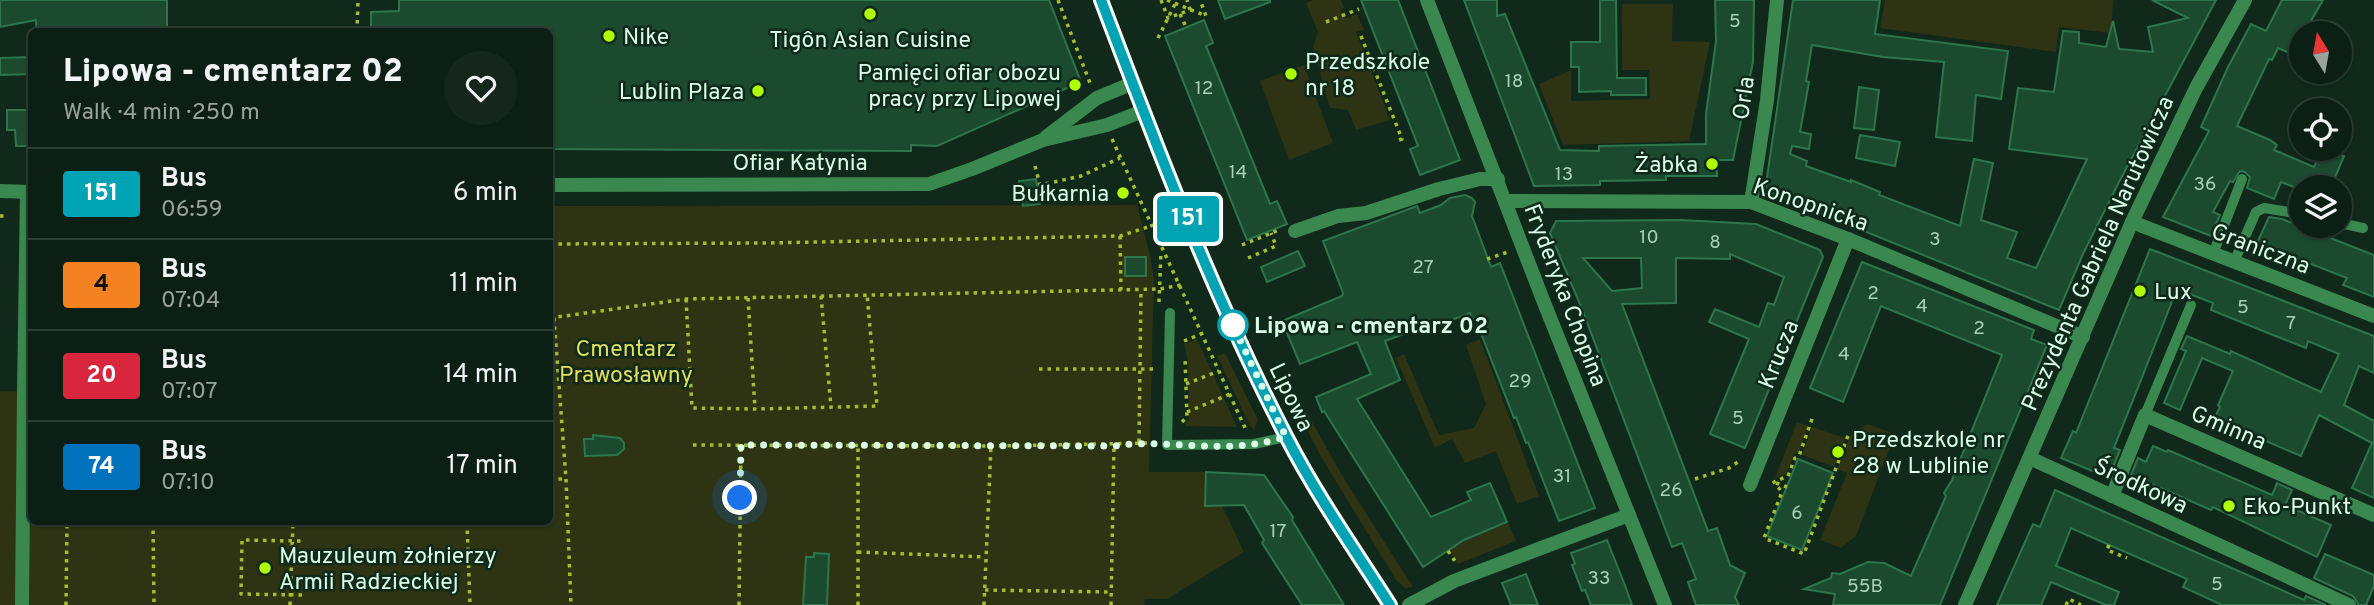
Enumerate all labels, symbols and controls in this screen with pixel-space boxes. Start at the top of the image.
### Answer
marker: Tigôn Asian Cuisine [862,6,878,22]
house number: 5 [1729,10,1741,34]
north arrow [2289,21,2352,84]
map controls [2289,21,2352,238]
place label: Nike [623,24,669,53]
place label: Tigôn Asian Cuisine [769,27,971,56]
marker: Nike [601,28,617,44]
place label: Przedszkole nr 18 [1305,49,1430,104]
button: heart [444,51,518,125]
text: Lipowa - cmentarz 02 [63,52,403,94]
place label: Pamięci ofiar obozu pracy przy Lipowej [858,60,1061,115]
marker: Przedszkole nr 18 [1283,66,1299,82]
house number: 18 [1505,70,1523,94]
street label: Orla [1728,75,1763,122]
marker: Pamięci ofiar obozu pracy przy Lipowej [1067,77,1083,93]
house number: 12 [1195,77,1213,101]
place label: Lublin Plaza [619,79,744,108]
marker: Lublin Plaza [750,83,766,99]
street label: Prezydenta Gabriela Narutowicza [2017,92,2182,416]
button: locate [2289,98,2352,161]
text: Walk · 4 min · 250 m [63,99,260,128]
street label: Ofiar Katynia [732,150,868,179]
place label: Żabka [1634,151,1698,181]
marker: Żabka [1704,156,1720,172]
house number: 14 [1229,161,1247,185]
text: Bus [161,163,207,196]
house number: 13 [1555,163,1573,187]
street label: Konopnicka [1749,173,1872,240]
house number: 36 [2194,173,2216,197]
button: layers [2289,175,2352,238]
text: 6 min [453,177,518,210]
text: 151 [85,179,118,209]
place label: Bułkarnia [1011,181,1109,210]
marker: Bułkarnia [1115,185,1131,201]
text: 06:59 [161,196,222,225]
line badge: 151 [1148,196,1228,242]
street label: Fryderyka Chopina [1515,200,1612,391]
text: 151 [1171,204,1205,234]
street label: Graniczna [2207,218,2314,282]
house number: 10 [1639,226,1659,250]
house number: 3 [1929,228,1941,252]
house number: 8 [1709,231,1721,255]
text: Bus [161,254,207,287]
house number: 27 [1412,256,1434,280]
text: 11 min [449,268,518,301]
text: 4 [94,270,109,300]
place label: Lux [2154,279,2192,308]
house number: 2 [1867,282,1879,306]
marker: Lux [2132,283,2148,299]
text: 07:04 [161,287,220,316]
house number: 4 [1916,295,1928,319]
house number: 5 [2237,296,2249,320]
marker: Lipowa - cmentarz 02 [1218,310,1248,340]
house number: 7 [2286,312,2296,336]
place label: Lipowa - cmentarz 02 [1254,313,1488,342]
street label: Krucza [1753,316,1807,394]
house number: 2 [1973,317,1985,341]
park label: Cmentarz Prawosławny [559,336,693,391]
house number: 4 [1838,343,1850,367]
text: Bus [161,345,207,378]
text: 14 min [443,359,518,392]
street label: Lipowa [1261,359,1319,437]
text: 20 [86,361,117,391]
house number: 29 [1509,370,1531,394]
text: 07:07 [161,378,217,407]
street label: Gminna [2186,400,2270,458]
house number: 5 [1732,407,1744,431]
place label: Przedszkole nr 28 w Lublinie [1852,427,2005,482]
text: Bus [161,436,207,469]
marker: Przedszkole nr 28 w Lublinie [1830,444,1846,460]
text: 17 min [446,450,518,483]
street label: Środkowa [2088,451,2193,522]
text: 74 [88,452,115,482]
house number: 31 [1553,465,1571,489]
text: 07:10 [161,469,215,498]
house number: 26 [1660,479,1682,503]
your location [722,480,757,515]
place label: Eko-Punkt [2243,494,2351,523]
marker: Eko-Punkt [2221,498,2237,514]
house number: 6 [1791,502,1803,526]
house number: 17 [1270,520,1287,544]
place label: Mauzuleum żołnierzy Armii Radzieckiej [279,543,497,598]
marker: Mauzuleum żołnierzy Armii Radzieckiej [257,560,273,576]
house number: 33 [1588,567,1610,591]
house number: 5 [2211,573,2223,597]
house number: 55B [1847,575,1883,599]

